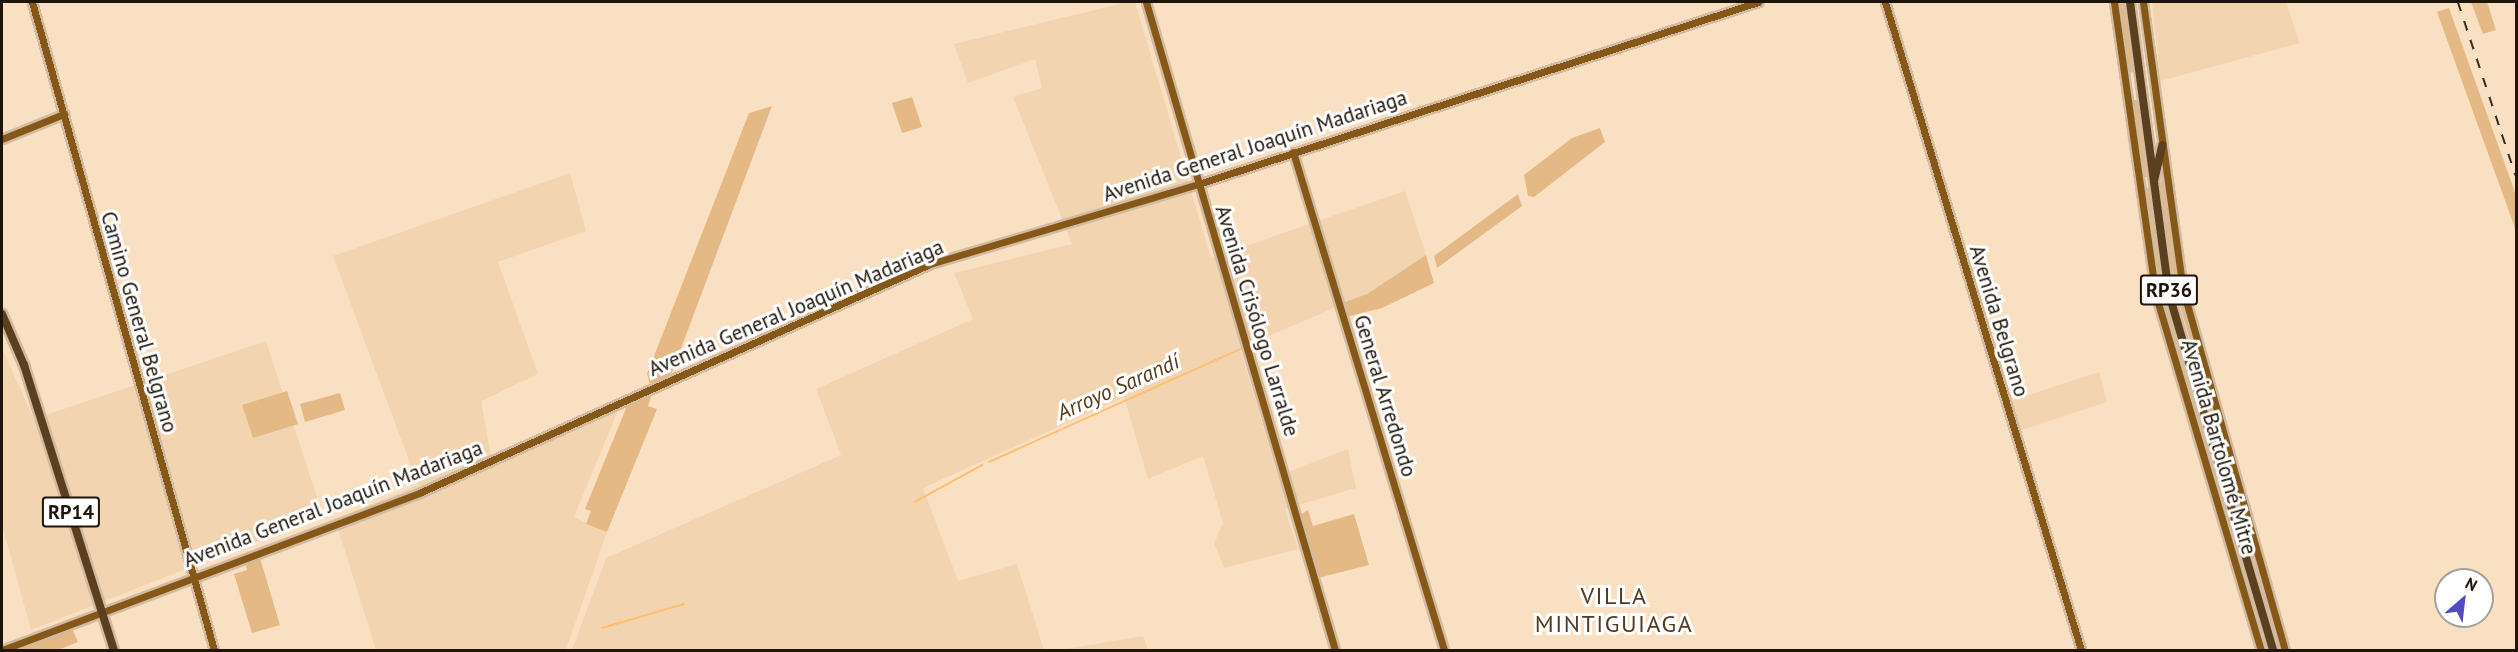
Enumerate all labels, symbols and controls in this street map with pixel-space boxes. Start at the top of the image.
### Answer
street label: Avenida General Joaquín Madariaga [1100,85,1410,207]
street label: Avenida Crisólogo Larralde [1210,202,1304,440]
street label: Camino General Belgrano [95,209,183,435]
street label: Avenida General Joaquín Madariaga [645,234,947,382]
street label: Avenida Belgrano [1964,242,2034,400]
road number: RP36 [2139,273,2199,307]
street label: General Arredondo [1348,312,1422,480]
street label: Avenida Bartolomé Mitre [2176,336,2262,558]
water label: Arroyo Sarandí [1053,348,1183,426]
street label: Avenida General Joaquín Madariaga [180,435,486,573]
road number: RP14 [41,495,101,529]
north arrow [2434,568,2494,628]
text: N [2462,573,2481,595]
district label: VILLA MINTIGUIAGA [1535,582,1693,638]

